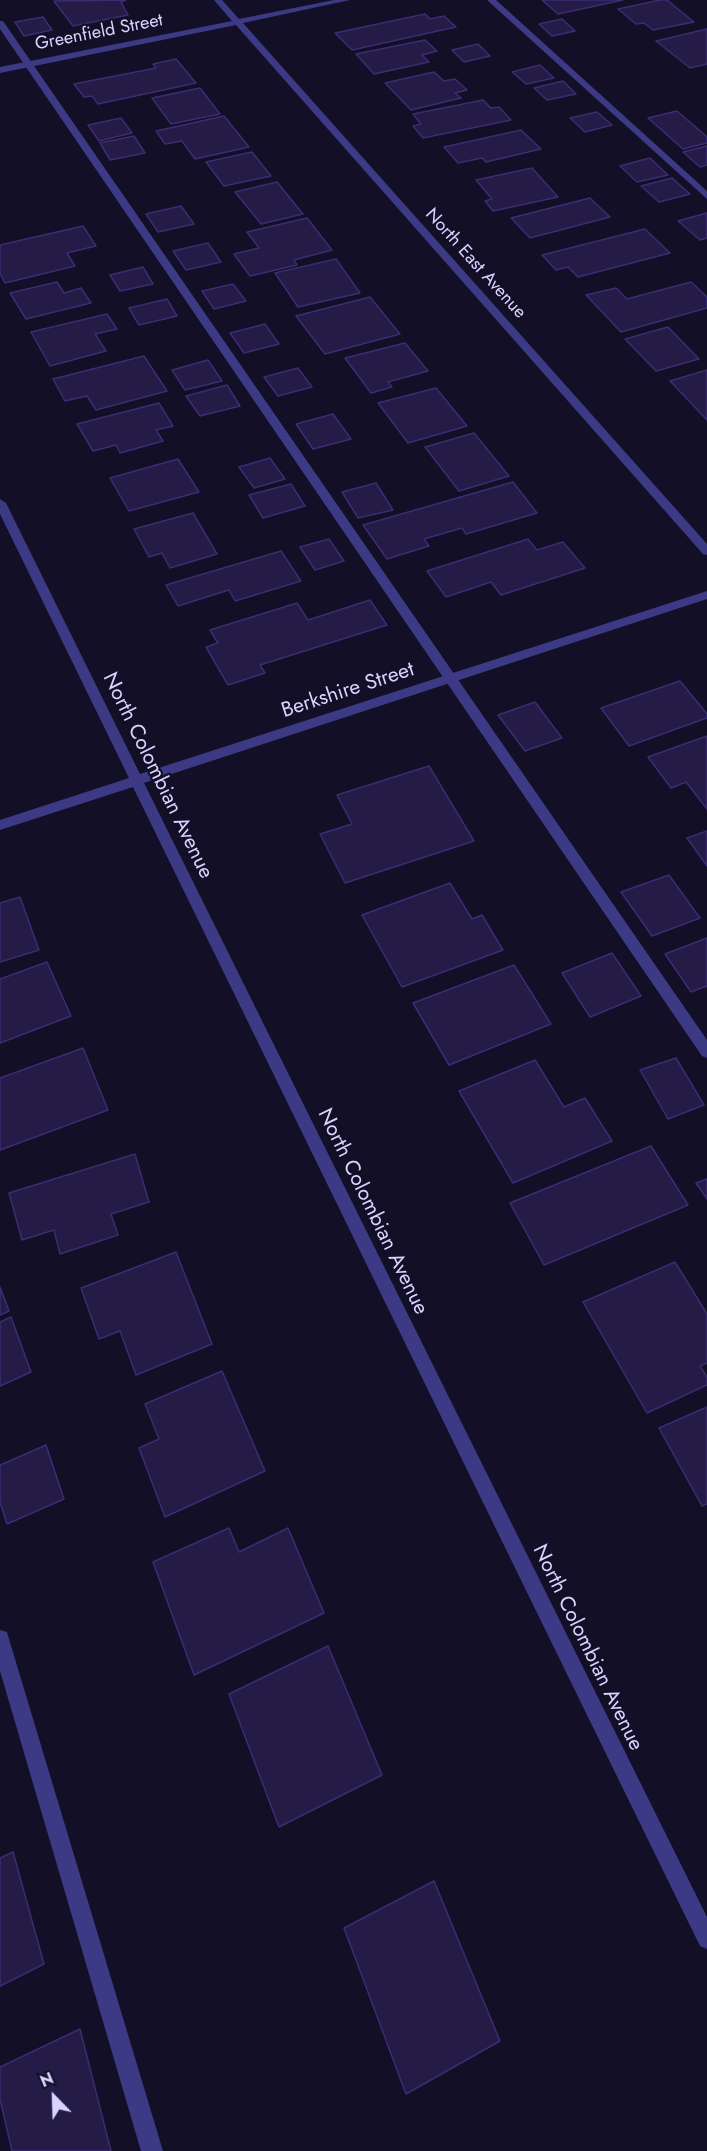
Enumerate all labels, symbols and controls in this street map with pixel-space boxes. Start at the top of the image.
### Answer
street label: Greenfield Street [33,10,165,56]
street label: North East Avenue [420,204,530,324]
street label: Berkshire Street [278,658,418,724]
street label: North Colombian Avenue [96,669,218,883]
street label: North Colombian Avenue [311,1105,433,1319]
street label: North Colombian Avenue [526,1541,648,1755]
north arrow [24,2067,84,2127]
text: N [36,2067,57,2093]

